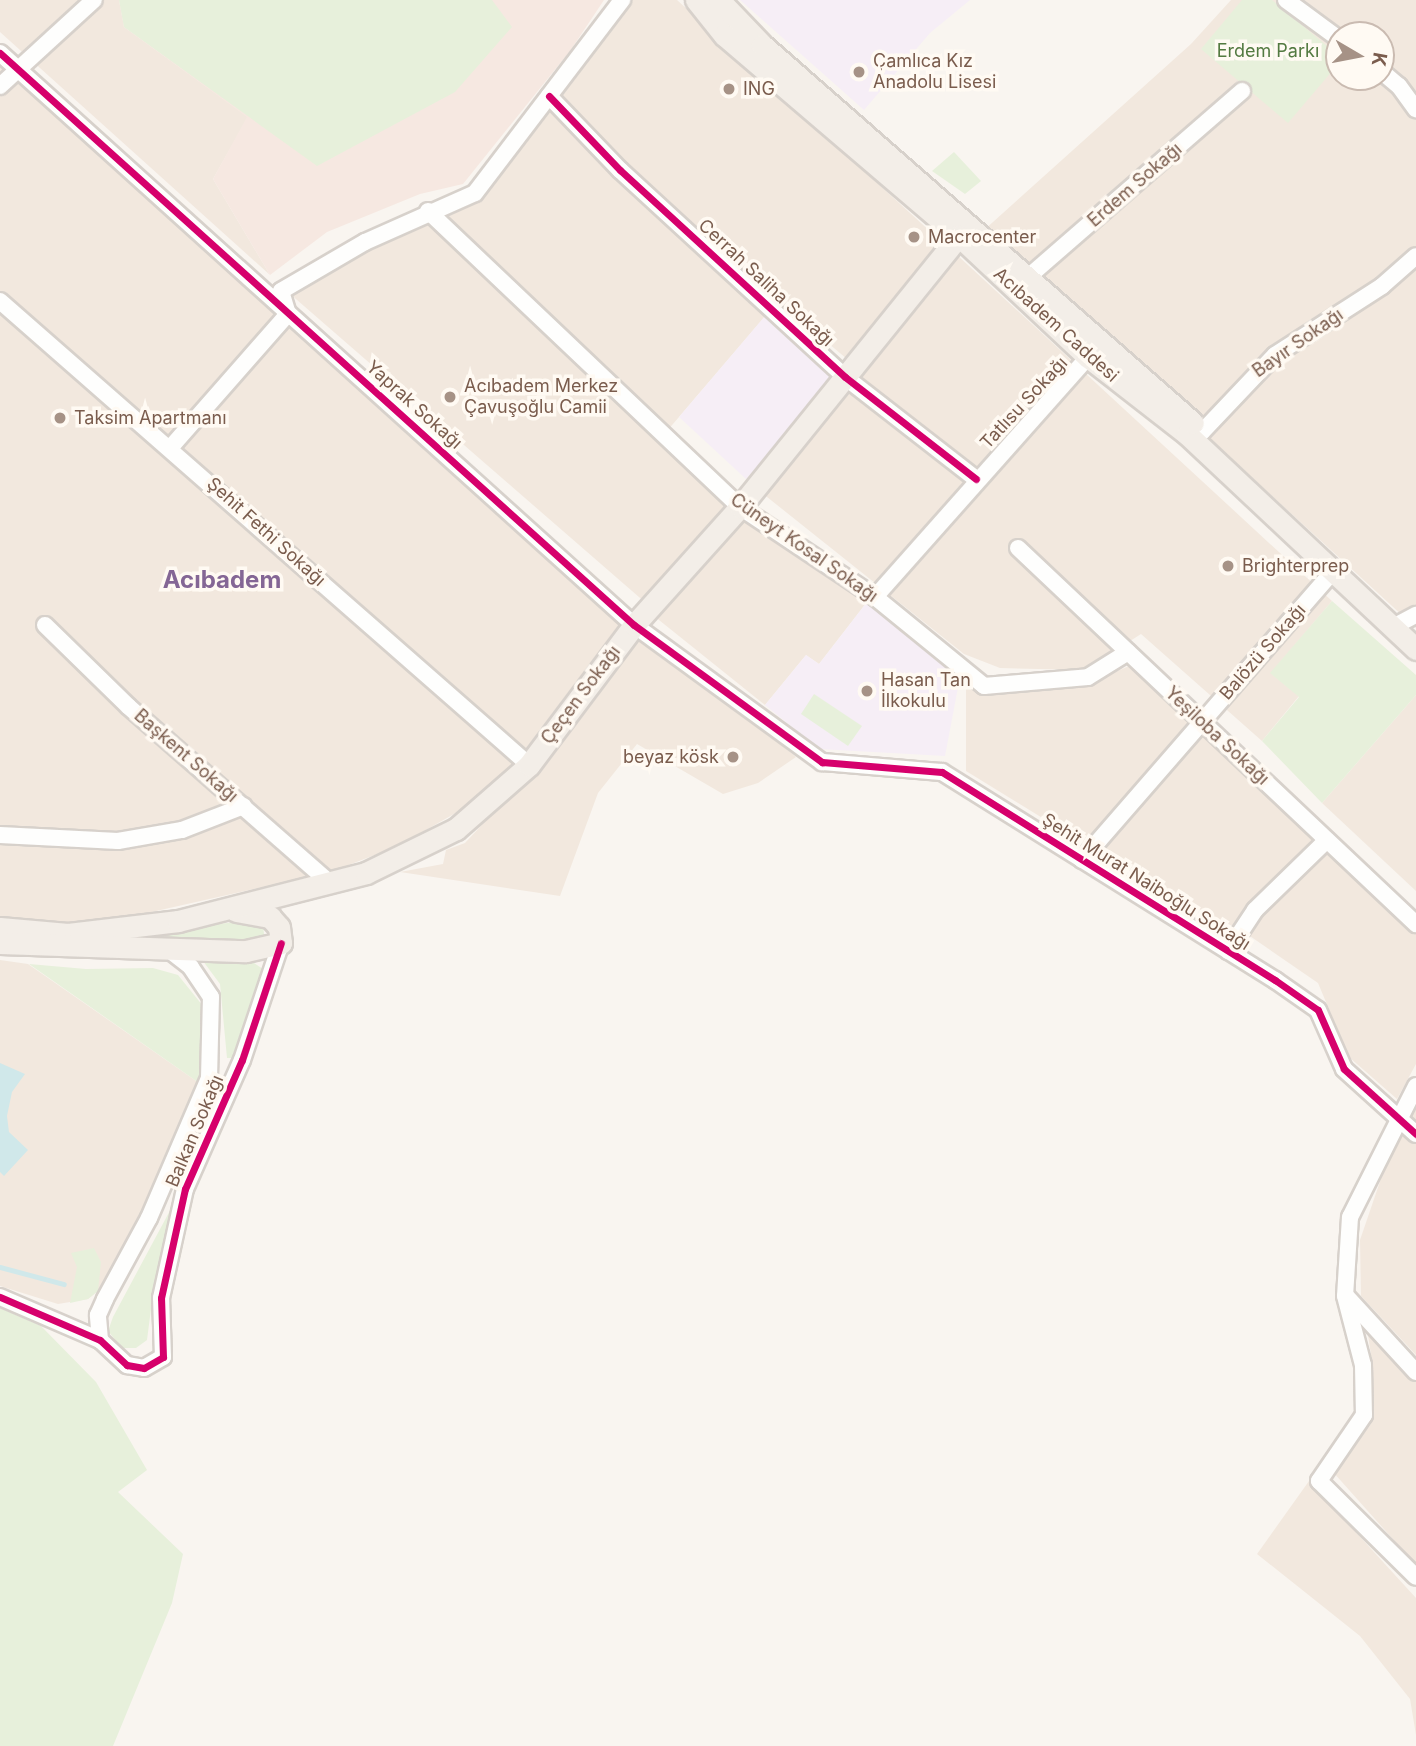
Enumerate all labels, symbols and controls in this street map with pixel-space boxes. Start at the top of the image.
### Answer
north arrow [1325,21,1395,91]
park label: Erdem Parkı [1217,40,1319,62]
place label: Çamlıca Kız Anadolu Lisesi [873,51,996,94]
text: K [1367,51,1392,68]
marker: Çamlıca Kız Anadolu Lisesi [851,64,867,80]
place label: ING [743,78,775,100]
marker: ING [721,81,737,97]
street label: Erdem Sokağı [1084,138,1186,232]
street label: Cerrah Saliha Sokağı [694,215,838,351]
place label: Macrocenter [928,226,1036,248]
marker: Macrocenter [906,229,922,245]
street label: Acıbadem Caddesi [989,263,1123,387]
street label: Bayır Sokağı [1249,304,1347,382]
street label: Tatlısu Sokağı [976,353,1072,453]
street label: Yaprak Sokağı [362,356,466,454]
place label: Acıbadem Merkez Çavuşoğlu Camii [464,376,618,418]
marker: Acıbadem Merkez Çavuşoğlu Camii [442,389,458,405]
place label: Taksim Apartmanı [74,407,227,429]
marker: Taksim Apartmanı [52,410,68,426]
street label: Şehit Fethi Sokağı [202,473,330,591]
street label: Cüneyt Kosal Sokağı [726,489,882,607]
place label: Brighterprep [1242,555,1349,577]
marker: Brighterprep [1220,558,1236,574]
district label: Acıbadem [163,566,281,594]
street label: Balözü Sokağı [1215,600,1311,704]
street label: Çeçen Sokağı [537,641,625,749]
place label: Hasan Tan İlkokulu [881,670,971,712]
street label: Yeşiloba Sokağı [1160,682,1274,790]
marker: Hasan Tan İlkokulu [859,683,875,699]
street label: Başkent Sokağı [130,705,242,807]
place label: beyaz kösk [623,746,719,768]
marker: beyaz kösk [725,749,741,765]
street label: Şehit Murat Naiboğlu Sokağı [1038,809,1254,955]
street label: Balkan Sokağı [162,1072,228,1190]

